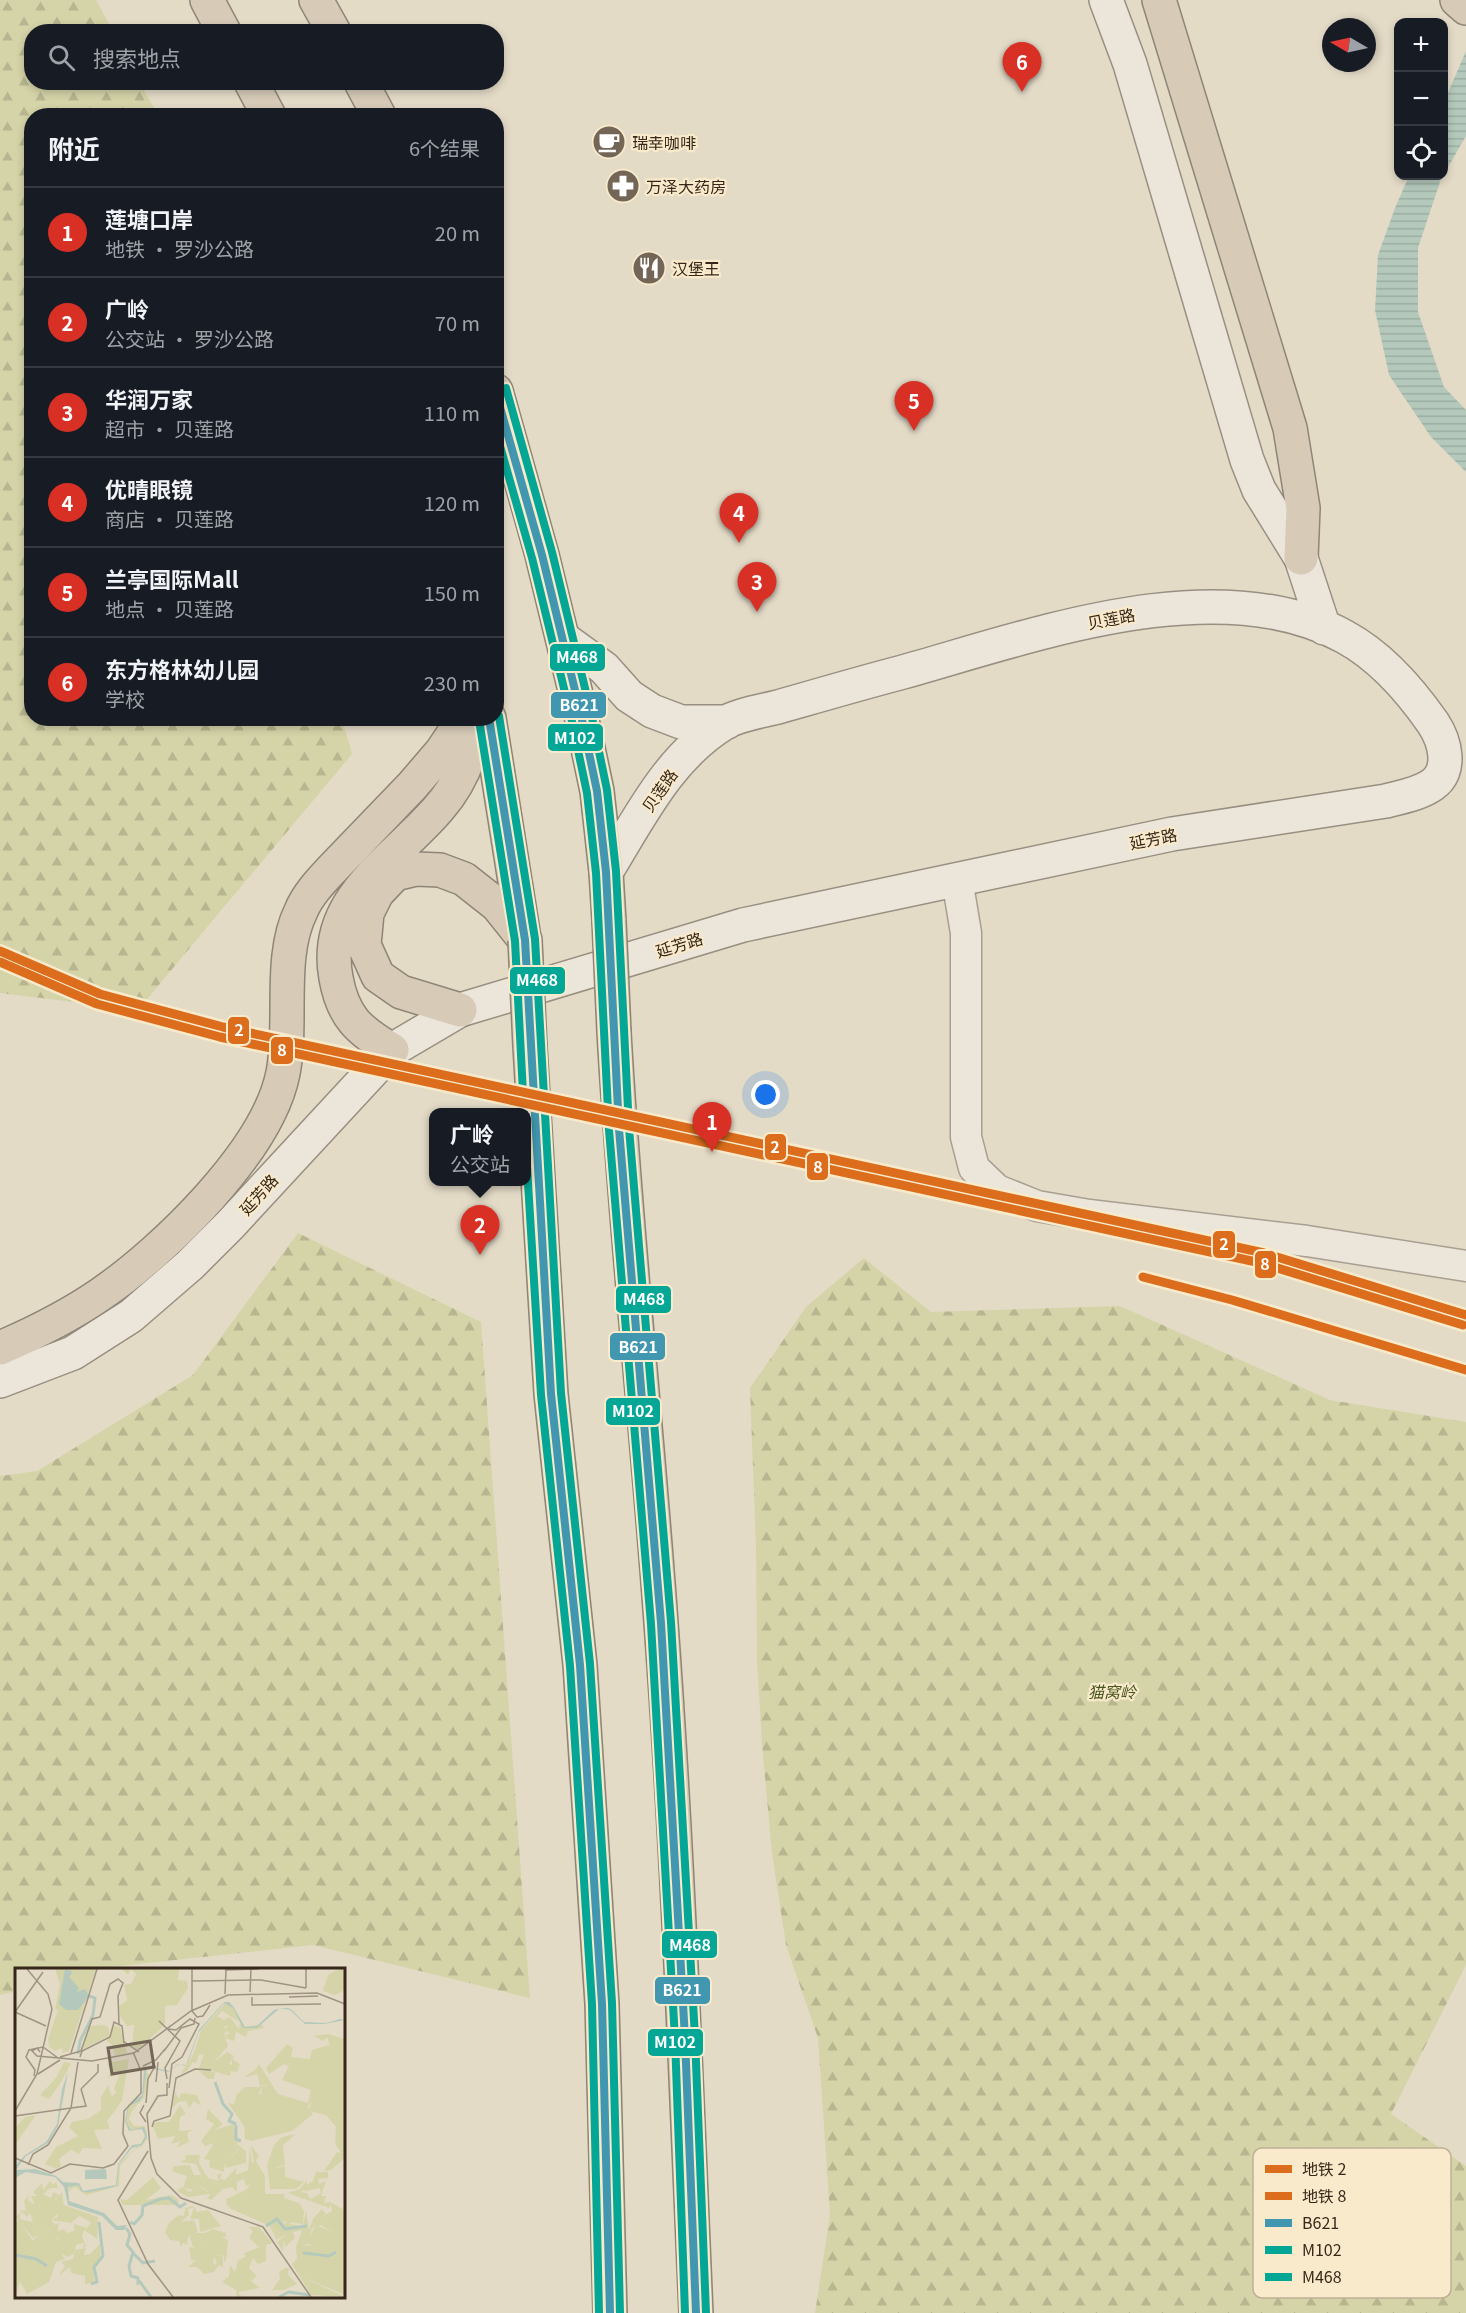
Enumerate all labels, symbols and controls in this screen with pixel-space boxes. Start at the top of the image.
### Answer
north arrow [1322,18,1376,72]
map controls [1394,18,1448,180]
button: + [1394,18,1448,72]
search box [24,24,504,90]
icon: search [45,41,78,74]
text: 搜索地点 [93,41,181,73]
pin: 6 [1002,42,1042,92]
button: − [1394,72,1448,126]
cafe icon: 瑞幸咖啡 [591,124,627,160]
button: locate [1394,126,1448,180]
text: 附近 [48,129,100,166]
place label: 瑞幸咖啡 [632,130,696,154]
text: 6个结果 [409,133,480,162]
pharmacy icon: 万泽大药房 [605,168,641,204]
place label: 万泽大药房 [646,174,726,198]
text: 莲塘口岸 [105,202,193,234]
text: 1 [62,218,73,247]
text: 20 m [435,218,480,247]
text: 地铁 · 罗沙公路 [105,234,254,263]
restaurant icon: 汉堡王 [631,250,667,286]
place label: 汉堡王 [672,256,720,280]
text: 广岭 [105,292,149,324]
text: 2 [62,308,73,337]
text: 70 m [435,308,480,337]
text: 公交站 · 罗沙公路 [105,324,274,353]
text: 华润万家 [105,382,193,414]
pin: 5 [894,382,934,431]
text: 3 [62,398,73,427]
text: 110 m [424,398,480,427]
text: 超市 · 贝莲路 [105,414,234,443]
text: 优晴眼镜 [105,472,193,504]
text: 4 [62,488,73,517]
text: 120 m [424,488,480,517]
pin: 4 [720,494,758,543]
text: 商店 · 贝莲路 [105,504,234,533]
text: 兰亭国际Mall [105,562,239,594]
pin: 3 [738,562,777,612]
text: 5 [62,578,73,607]
text: 150 m [424,578,480,607]
text: 地点 · 贝莲路 [105,594,234,623]
street label: 贝莲路 [1085,602,1137,634]
line badge: M468 [549,643,606,672]
text: M468 [556,644,598,668]
text: 东方格林幼儿园 [105,652,259,684]
text: 6 [62,668,73,697]
text: 230 m [424,668,480,697]
text: 学校 [105,684,145,713]
line badge: B621 [550,691,607,719]
text: B621 [559,692,599,716]
line badge: M102 [547,723,604,752]
text: M102 [554,725,596,749]
street label: 贝莲路 [635,763,683,817]
street label: 延芳路 [1127,822,1179,854]
street label: 延芳路 [653,926,705,962]
line badge: M468 [509,966,566,995]
text: M468 [516,967,558,991]
line badge: 2 [227,1016,250,1045]
text: 2 [234,1017,244,1041]
line badge: 8 [270,1036,294,1065]
text: 8 [277,1037,287,1061]
your location [751,1080,780,1109]
pin: 1 [692,1102,732,1152]
popup [429,1108,531,1186]
text: 广岭 [450,1117,494,1149]
line badge: 2 [764,1133,787,1161]
text: 2 [770,1134,780,1158]
text: 公交站 [450,1149,510,1178]
line badge: 8 [806,1152,829,1181]
text: 8 [813,1154,823,1178]
street label: 延芳路 [233,1168,283,1220]
pin: 2 [460,1206,500,1255]
line badge: 2 [1212,1230,1236,1259]
text: 2 [1219,1231,1229,1255]
line badge: 8 [1254,1250,1277,1279]
text: 8 [1260,1251,1270,1275]
line badge: M468 [615,1285,672,1314]
text: M468 [623,1286,665,1310]
line badge: B621 [609,1332,666,1361]
text: B621 [618,1334,658,1358]
line badge: M102 [605,1397,661,1426]
text: M102 [612,1398,654,1422]
park label: 猫窝岭 [1088,1679,1138,1703]
line badge: M468 [661,1930,718,1959]
text: M468 [669,1932,711,1956]
inset map [15,1968,345,2298]
line badge: B621 [654,1976,711,2005]
text: B621 [662,1977,702,2001]
line badge: M102 [647,2028,704,2057]
text: M102 [654,2029,696,2053]
legend [1253,2148,1451,2298]
text: 地铁 2 [1302,2156,1347,2180]
text: 地铁 8 [1302,2183,1347,2207]
text: B621 [1302,2210,1339,2234]
text: M102 [1302,2237,1342,2261]
text: M468 [1302,2264,1342,2288]

